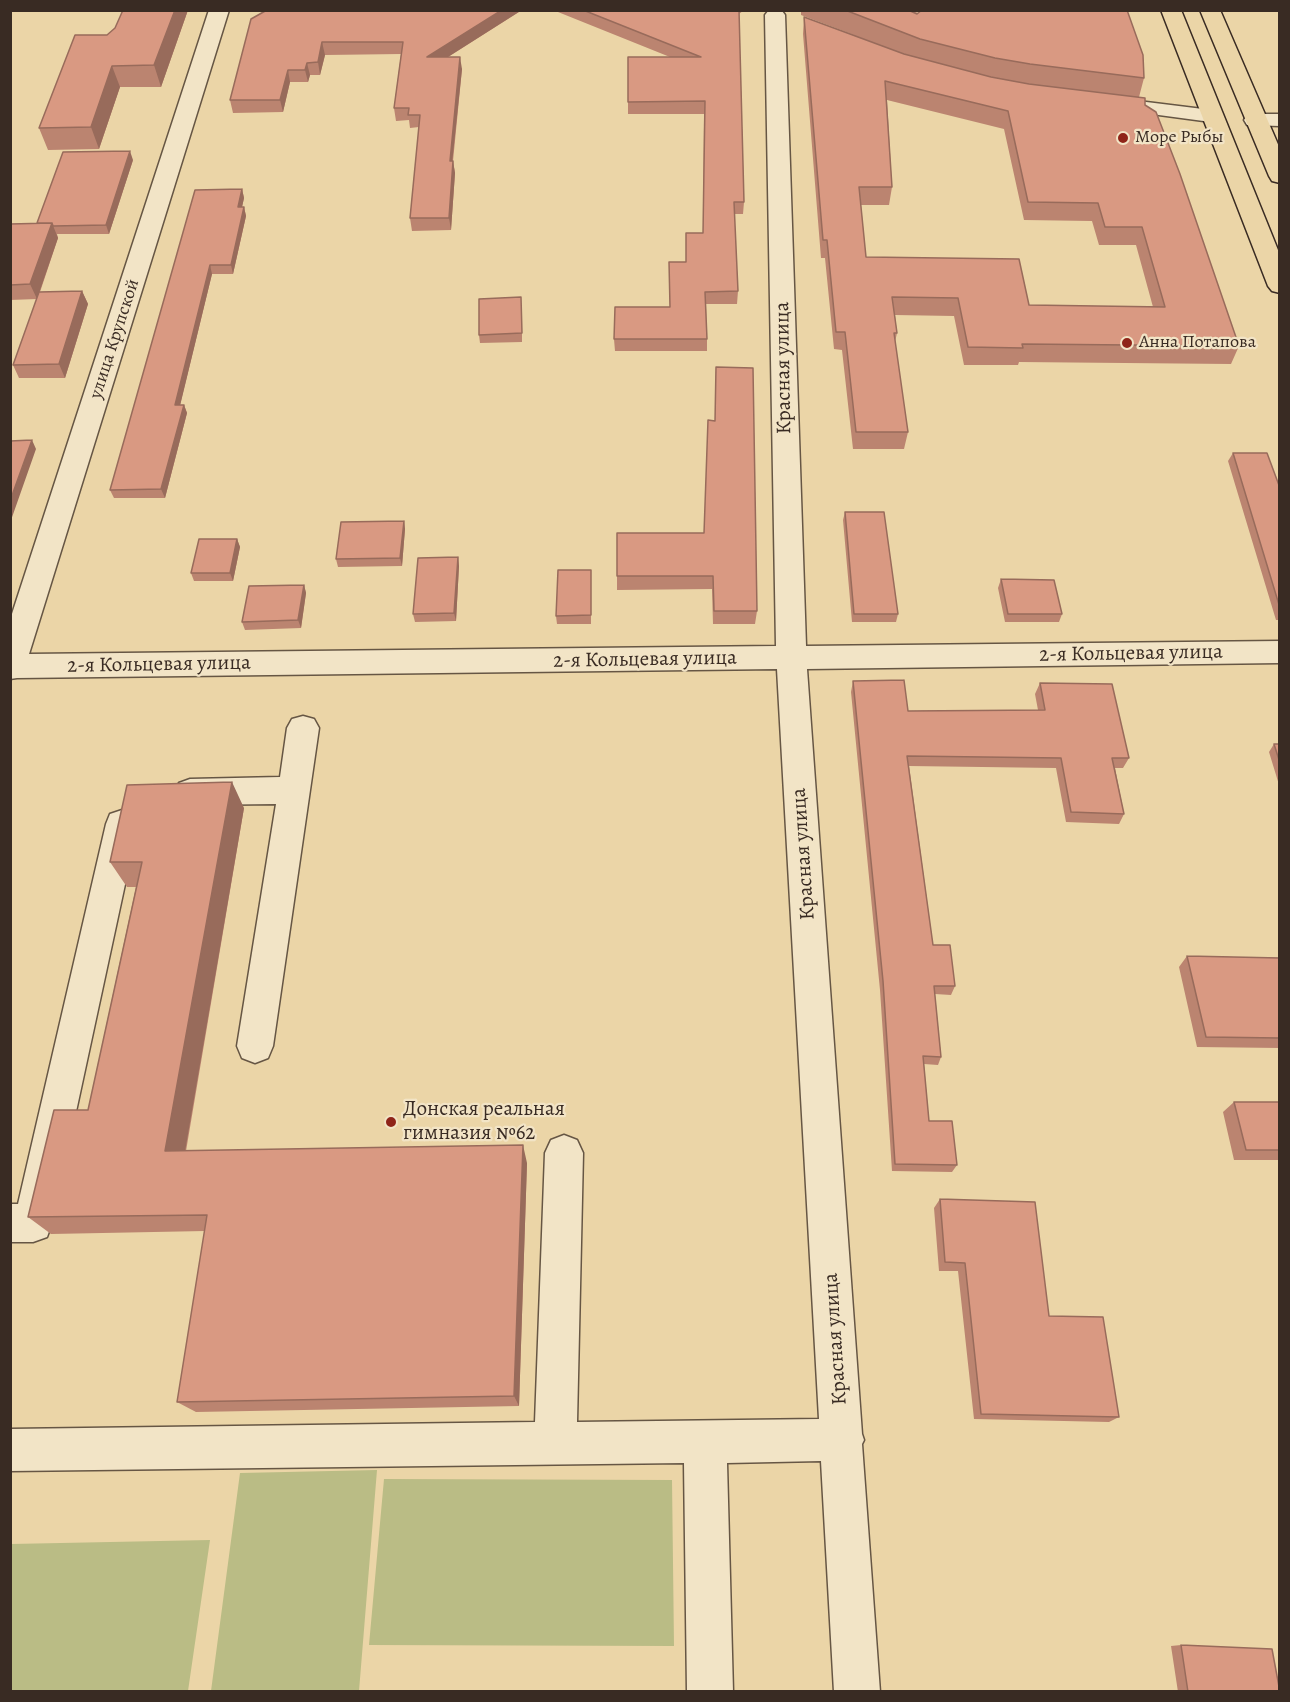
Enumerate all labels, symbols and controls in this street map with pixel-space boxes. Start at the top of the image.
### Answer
place label: Море Рыбы [1135,127,1223,149]
marker: Море Рыбы [1116,131,1130,145]
street label: улица Крупской [85,276,145,402]
street label: Красная улица [770,301,798,435]
place label: Анна Потапова [1139,332,1256,354]
marker: Анна Потапова [1120,336,1134,350]
street label: 2-я Кольцевая улица [1039,640,1223,668]
street label: 2-я Кольцевая улица [553,646,737,674]
street label: 2-я Кольцевая улица [67,651,251,679]
street label: Красная улица [787,787,821,921]
place label: Донская реальная гимназия №62 [403,1097,565,1147]
marker: Донская реальная гимназия №62 [384,1115,398,1129]
street label: Красная улица [819,1272,853,1406]

